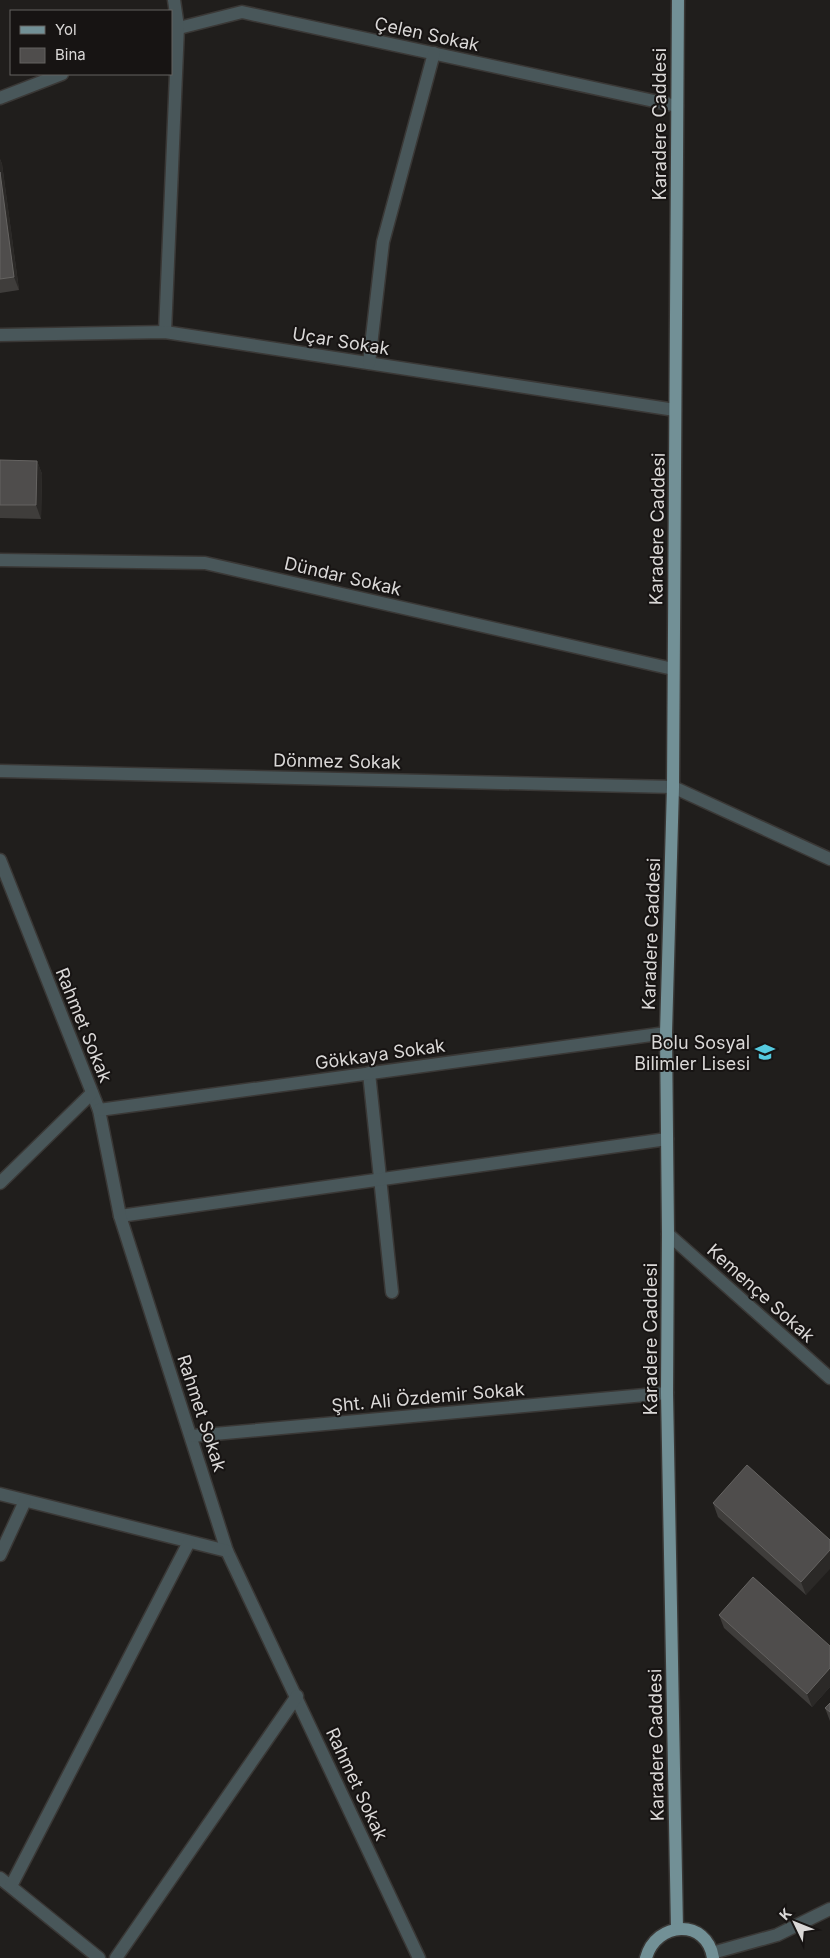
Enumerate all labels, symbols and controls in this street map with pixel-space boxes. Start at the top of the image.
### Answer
legend [10,10,172,75]
street label: Çelen Sokak [373,13,481,55]
text: Yol [55,20,77,39]
text: Bina [55,45,86,64]
street label: Karadere Caddesi [649,48,670,200]
street label: Uçar Sokak [291,323,391,359]
street label: Karadere Caddesi [645,453,669,605]
street label: Dündar Sokak [282,552,404,600]
street label: Dönmez Sokak [273,749,401,773]
street label: Karadere Caddesi [638,858,664,1010]
street label: Rahmet Sokak [51,965,117,1085]
place label: Bolu Sosyal Bilimler Lisesi [634,1032,750,1074]
street label: Gökkaya Sokak [314,1034,447,1074]
school or university icon: Bolu Sosyal Bilimler Lisesi [754,1041,776,1063]
street label: Kemençe Sokak [703,1239,819,1347]
street label: Karadere Caddesi [640,1263,661,1415]
street label: Rahmet Sokak [173,1352,231,1474]
street label: Şht. Ali Özdemir Sokak [331,1377,525,1416]
street label: Karadere Caddesi [644,1669,668,1821]
street label: Rahmet Sokak [322,1724,392,1844]
north arrow [770,1898,820,1948]
text: K [775,1904,795,1923]

